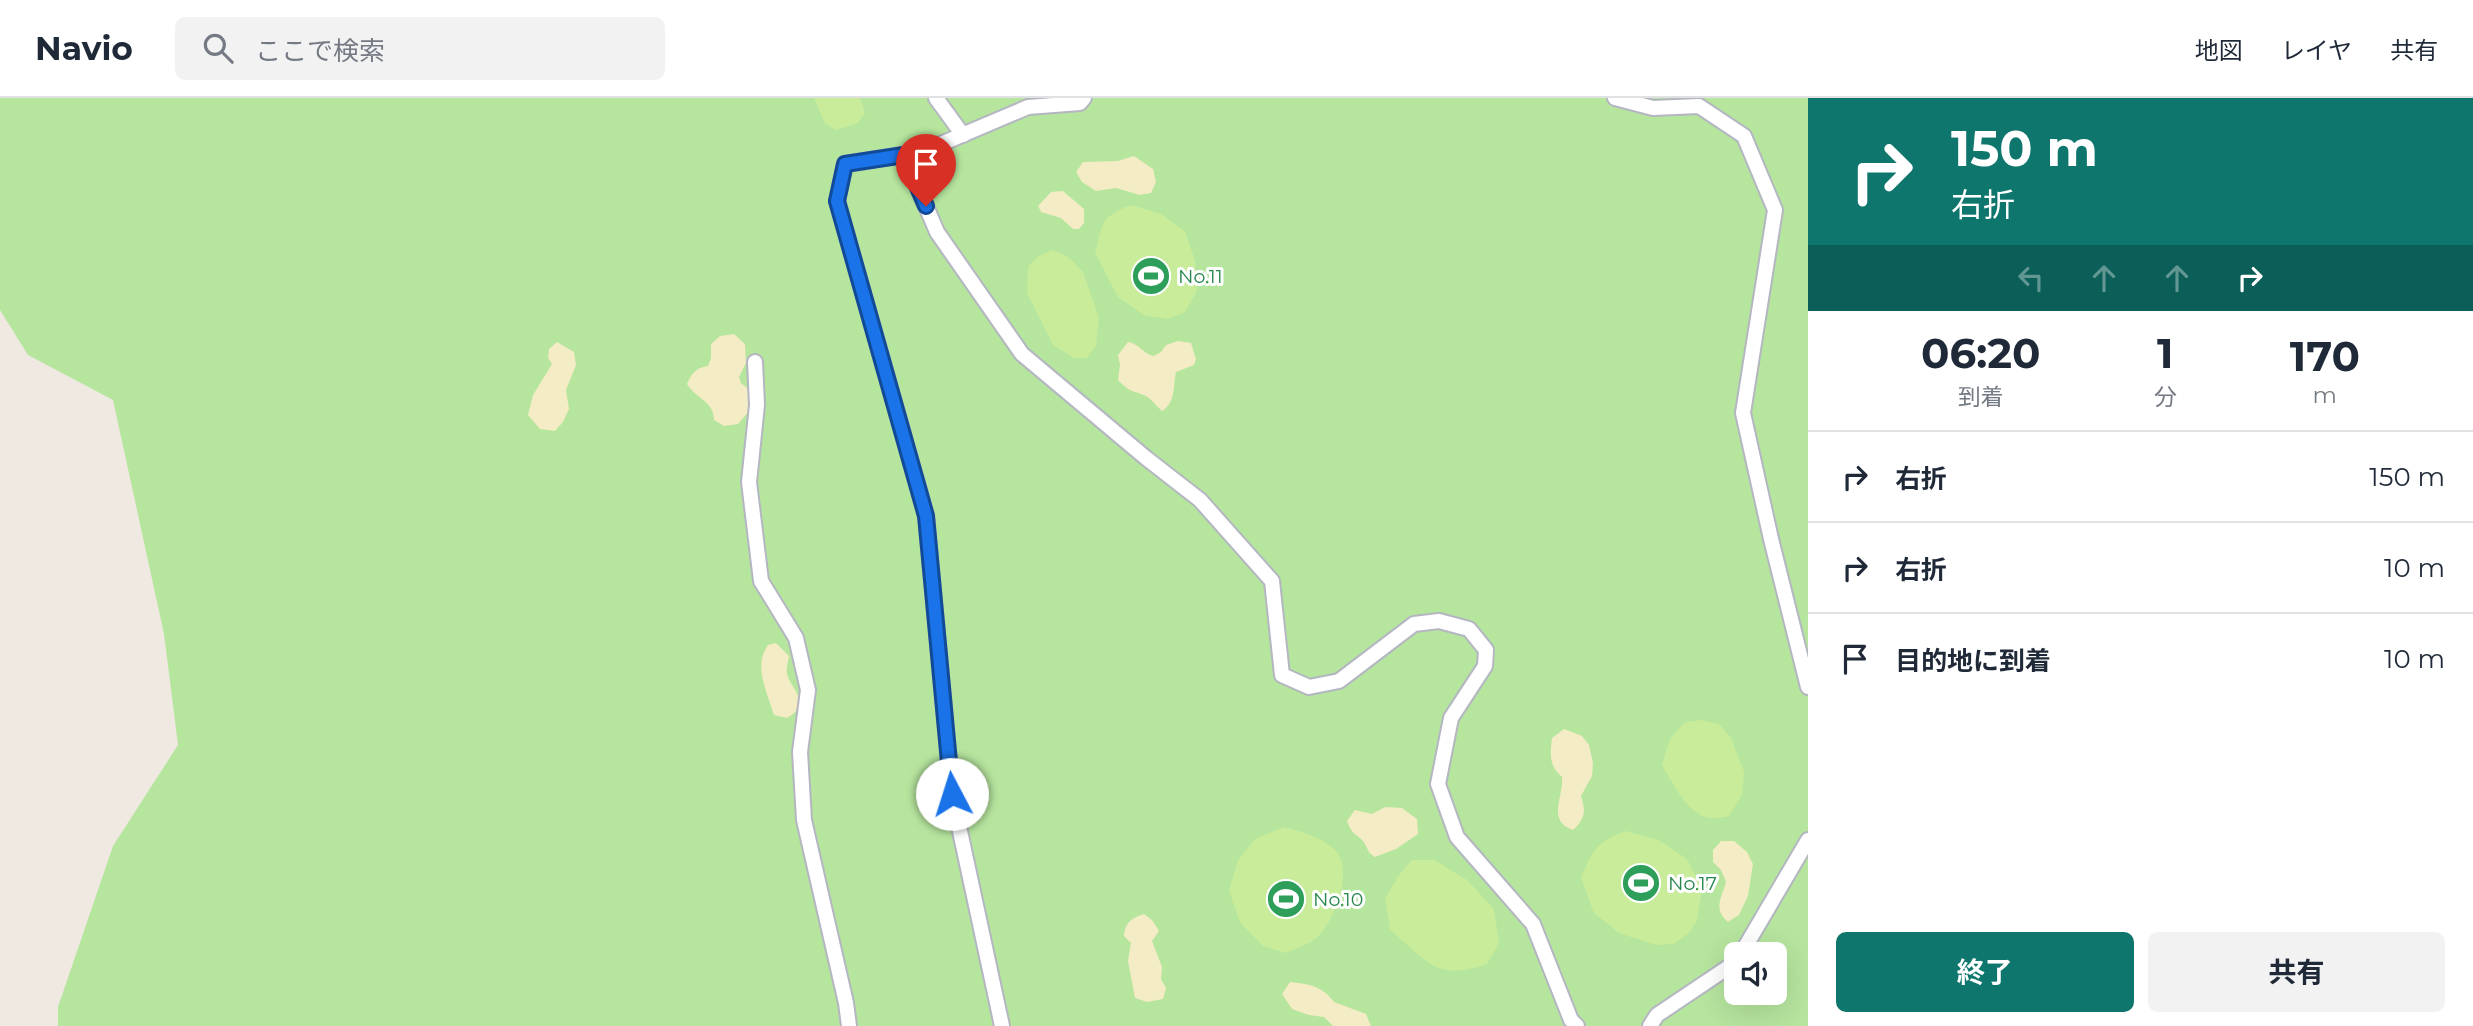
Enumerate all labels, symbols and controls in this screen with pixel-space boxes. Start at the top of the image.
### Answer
search box [175,17,665,80]
text: Navio [35,28,133,68]
icon: search [199,29,237,67]
text: ここで検索 [255,35,385,67]
text: 地図 [2195,36,2243,65]
text: レイヤ [2281,36,2352,65]
text: 共有 [2390,36,2438,65]
text: 150 m [1951,119,2098,178]
icon: right [1836,126,1927,217]
pin [896,134,956,206]
icon: arrive [907,145,945,183]
text: 右折 [1951,185,2015,224]
sports icon: No.11 [1130,255,1172,297]
icon: left [2012,259,2050,297]
icon: ahead [2085,259,2123,297]
icon: ahead [2158,259,2196,297]
icon: right [2231,259,2269,297]
place label: No.11 [1178,265,1223,288]
text: 06:20 [1921,327,2041,379]
text: 1 [2157,327,2173,379]
text: 170 [2290,330,2360,382]
text: m [2313,381,2337,409]
text: 到着 [1958,383,2004,411]
text: 分 [2154,383,2177,411]
icon: right [1836,458,1874,496]
text: 150 m [2369,461,2445,493]
text: 右折 [1895,463,1947,495]
icon: right [1836,549,1874,587]
text: 10 m [2384,552,2445,584]
text: 右折 [1895,554,1947,586]
icon: arrive [1836,640,1874,678]
text: 10 m [2384,643,2445,675]
text: 目的地に到着 [1895,645,2051,677]
position arrow [915,757,989,831]
sports icon: No.17 [1620,862,1662,904]
place label: No.17 [1668,872,1717,895]
sports icon: No.10 [1265,878,1307,920]
place label: No.10 [1313,888,1363,911]
button: 終了 [1836,932,2134,1012]
button: 共有 [2148,932,2445,1012]
map controls [1724,942,1787,1005]
button: sound [1724,942,1787,1005]

